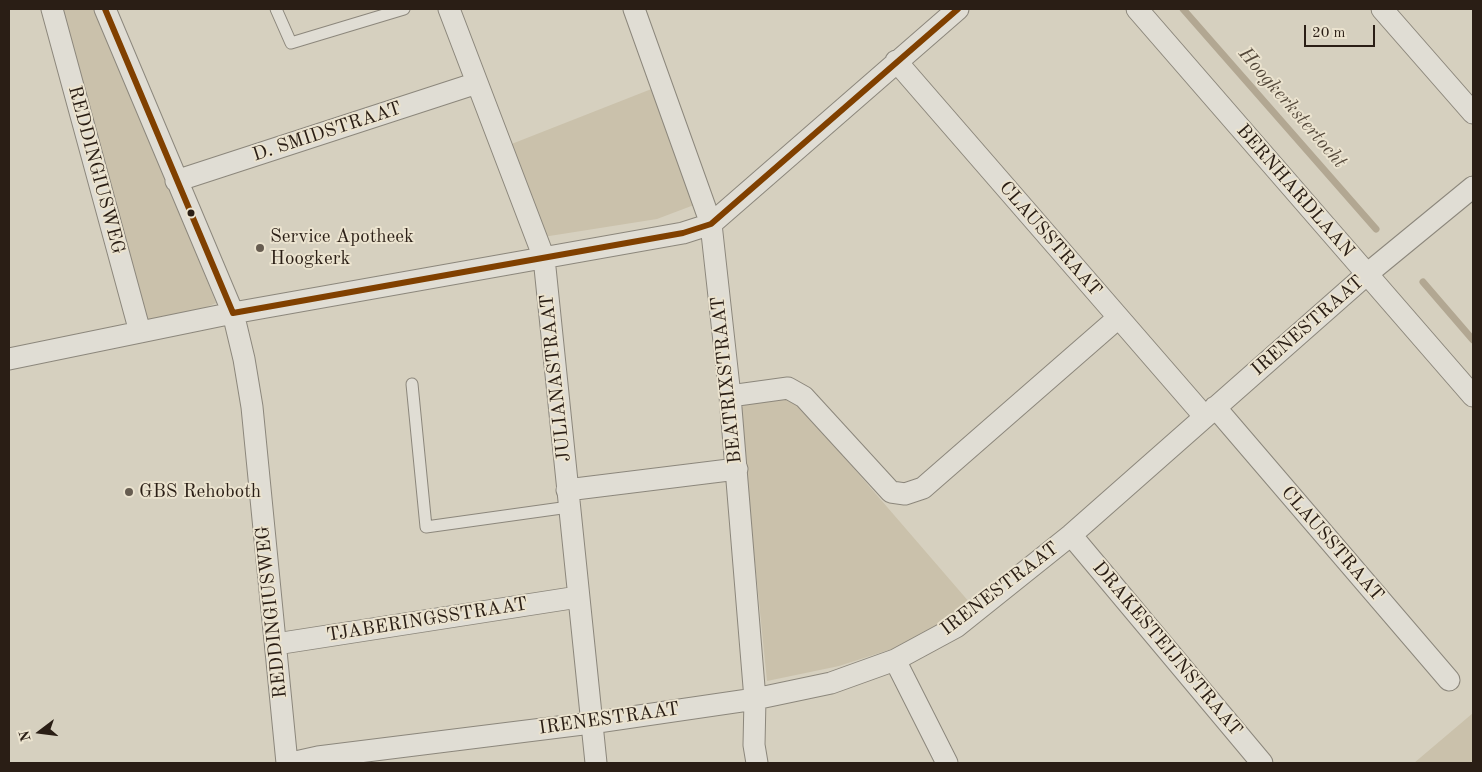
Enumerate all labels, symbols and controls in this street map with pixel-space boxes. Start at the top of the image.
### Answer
scale bar [1307,15,1378,47]
text: 20 m [1312,26,1346,41]
water label: Hoogkerkstertocht [1233,42,1351,174]
street label: REDDINGIUSWEG [63,83,129,257]
street label: D. SMIDSTRAAT [250,97,404,167]
street label: BERNHARDLAAN [1231,120,1359,262]
street label: CLAUSSTRAAT [994,177,1106,301]
unlabelled marker [186,208,196,218]
place label: Service Apotheek Hoogkerk [270,226,414,270]
marker: Service Apotheek Hoogkerk [254,242,266,254]
street label: IRENESTRAAT [1247,271,1369,381]
street label: JULIANASTRAAT [536,293,576,463]
street label: BEATRIXSTRAAT [707,295,747,465]
place label: GBS Rehoboth [139,481,261,503]
street label: CLAUSSTRAAT [1276,482,1388,606]
marker: GBS Rehoboth [123,486,135,498]
street label: REDDINGIUSWEG [252,525,292,699]
street label: IRENESTRAAT [937,537,1063,641]
street label: DRAKESTEIJNSTRAAT [1087,557,1247,741]
street label: TJABERINGSSTRAAT [325,593,529,647]
street label: IRENESTRAAT [537,698,681,740]
north arrow [15,707,65,757]
text: N [17,729,34,743]

